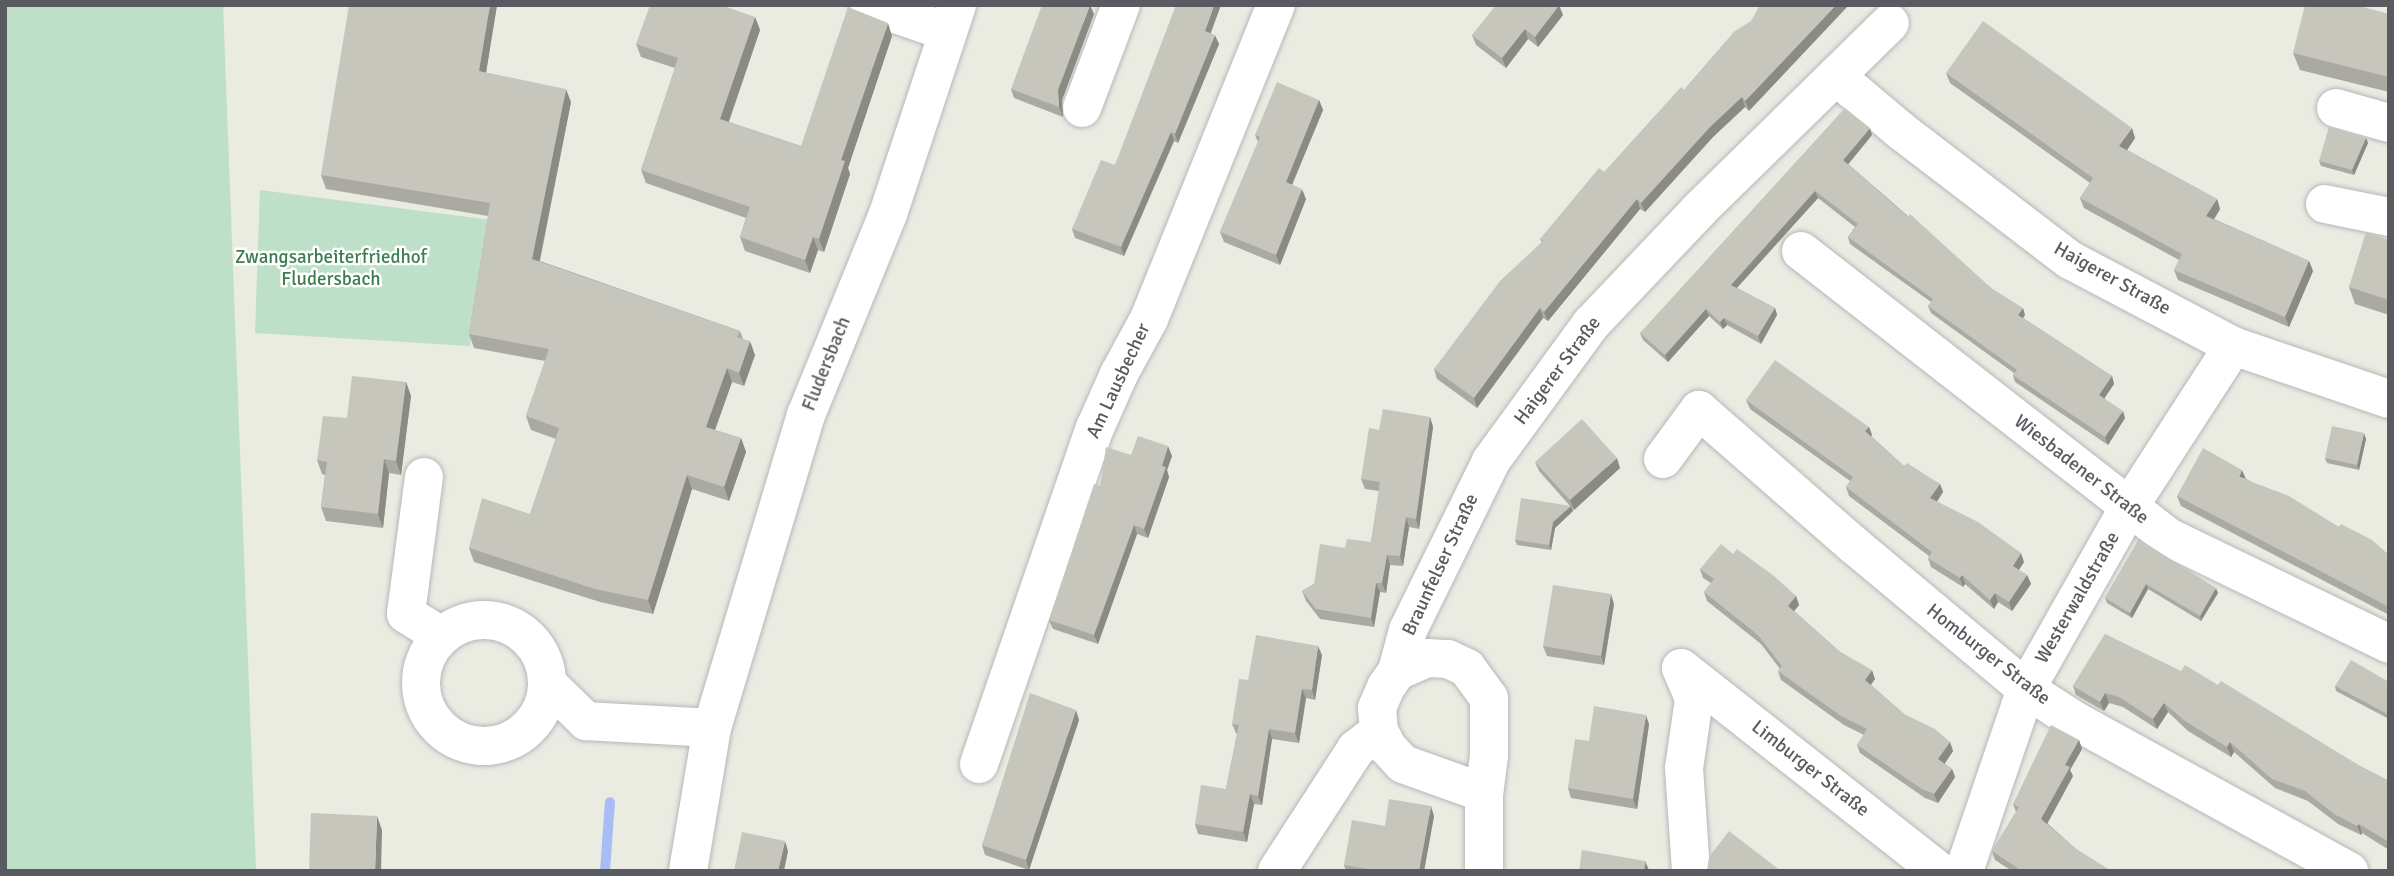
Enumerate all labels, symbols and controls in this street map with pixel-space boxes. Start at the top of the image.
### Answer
street label: Haigerer Straße [2050,238,2174,320]
park label: Zwangsarbeiterfriedhof Fludersbach [235,247,427,291]
street label: Haigerer Straße [1510,312,1606,430]
street label: Fludersbach [798,314,856,414]
street label: Am Lausbecher [1082,320,1156,442]
street label: Wiesbadener Straße [2009,410,2153,530]
street label: Braunfelser Straße [1398,490,1484,640]
street label: Westerwaldstraße [2031,528,2125,668]
street label: Homburger Straße [1922,600,2054,710]
street label: Limburger Straße [1747,716,1873,822]

